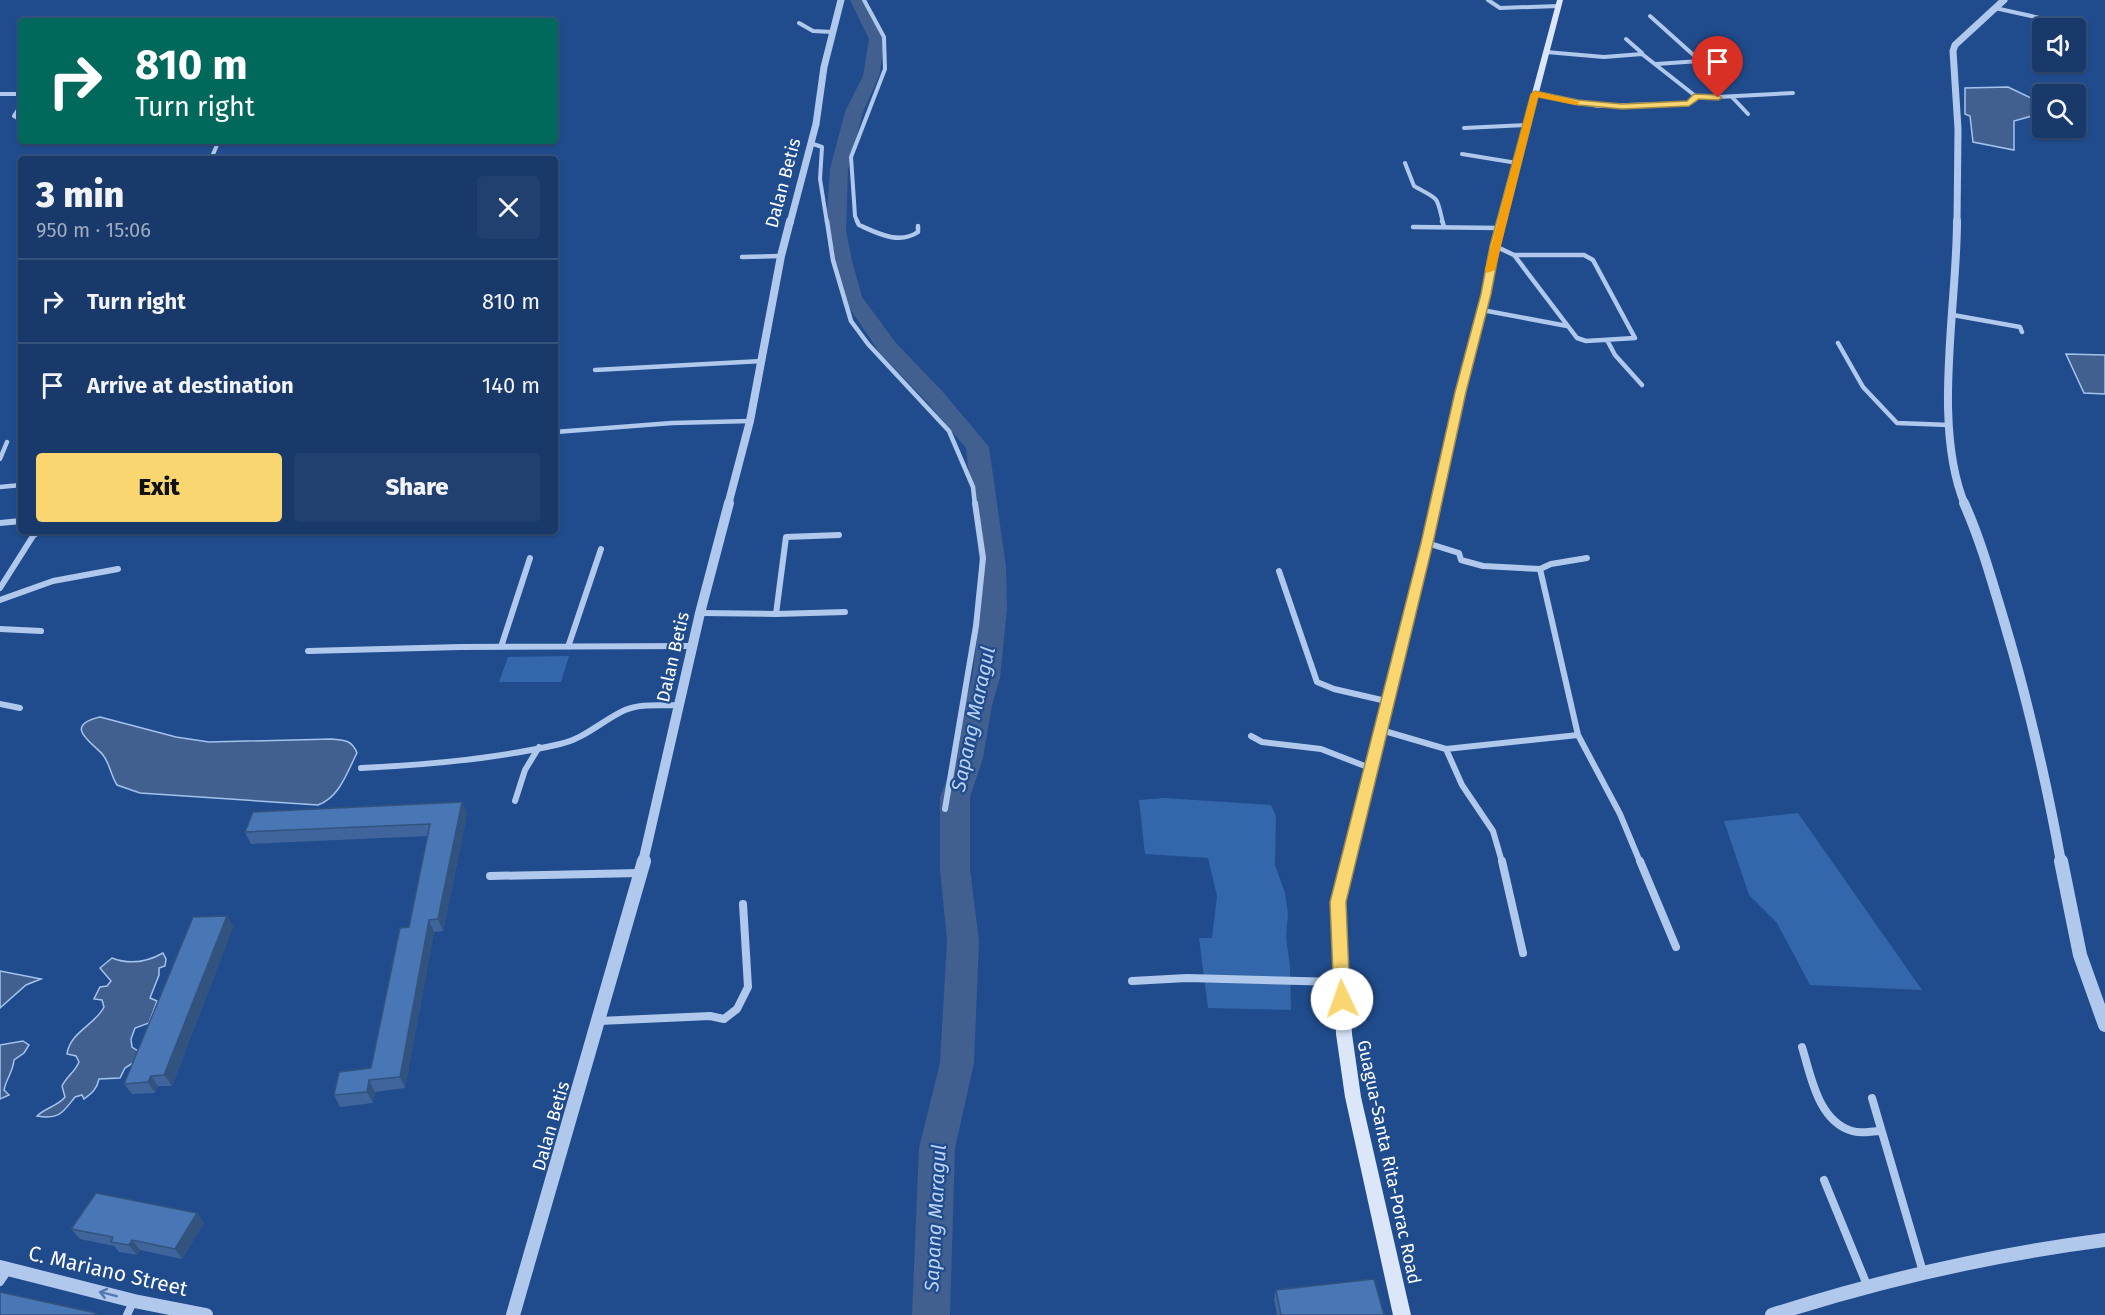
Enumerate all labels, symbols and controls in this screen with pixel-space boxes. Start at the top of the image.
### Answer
map controls [2032,18,2086,138]
button: sound [2032,18,2086,72]
pin [1692,36,1743,98]
text: 810 m [135,40,248,90]
icon: right [36,42,114,120]
icon: arrive [1701,45,1734,78]
button: search [2032,84,2086,138]
text: Turn right [135,91,255,123]
street label: Dalan Betis [760,136,806,230]
text: 3 min [36,173,124,217]
button: close [477,176,540,239]
text: 950 m · 15:06 [36,218,151,242]
icon: right [36,285,69,318]
text: Turn right [87,288,186,315]
text: 810 m [482,288,540,315]
icon: arrive [36,369,69,402]
text: Arrive at destination [87,372,294,399]
text: 140 m [482,372,540,399]
button: Exit [36,453,282,522]
button: Share [294,453,540,522]
street label: Dalan Betis [652,610,694,704]
water label: Sapang Maragul [946,644,1000,795]
position arrow [1310,967,1374,1031]
street label: Guagua-Santa Rita-Porac Road [1352,1038,1426,1286]
street label: Dalan Betis [528,1079,574,1173]
water label: Sapang Maragul [919,1144,951,1293]
street label: C. Mariano Street [26,1240,191,1302]
one-way arrow [99,1287,118,1299]

